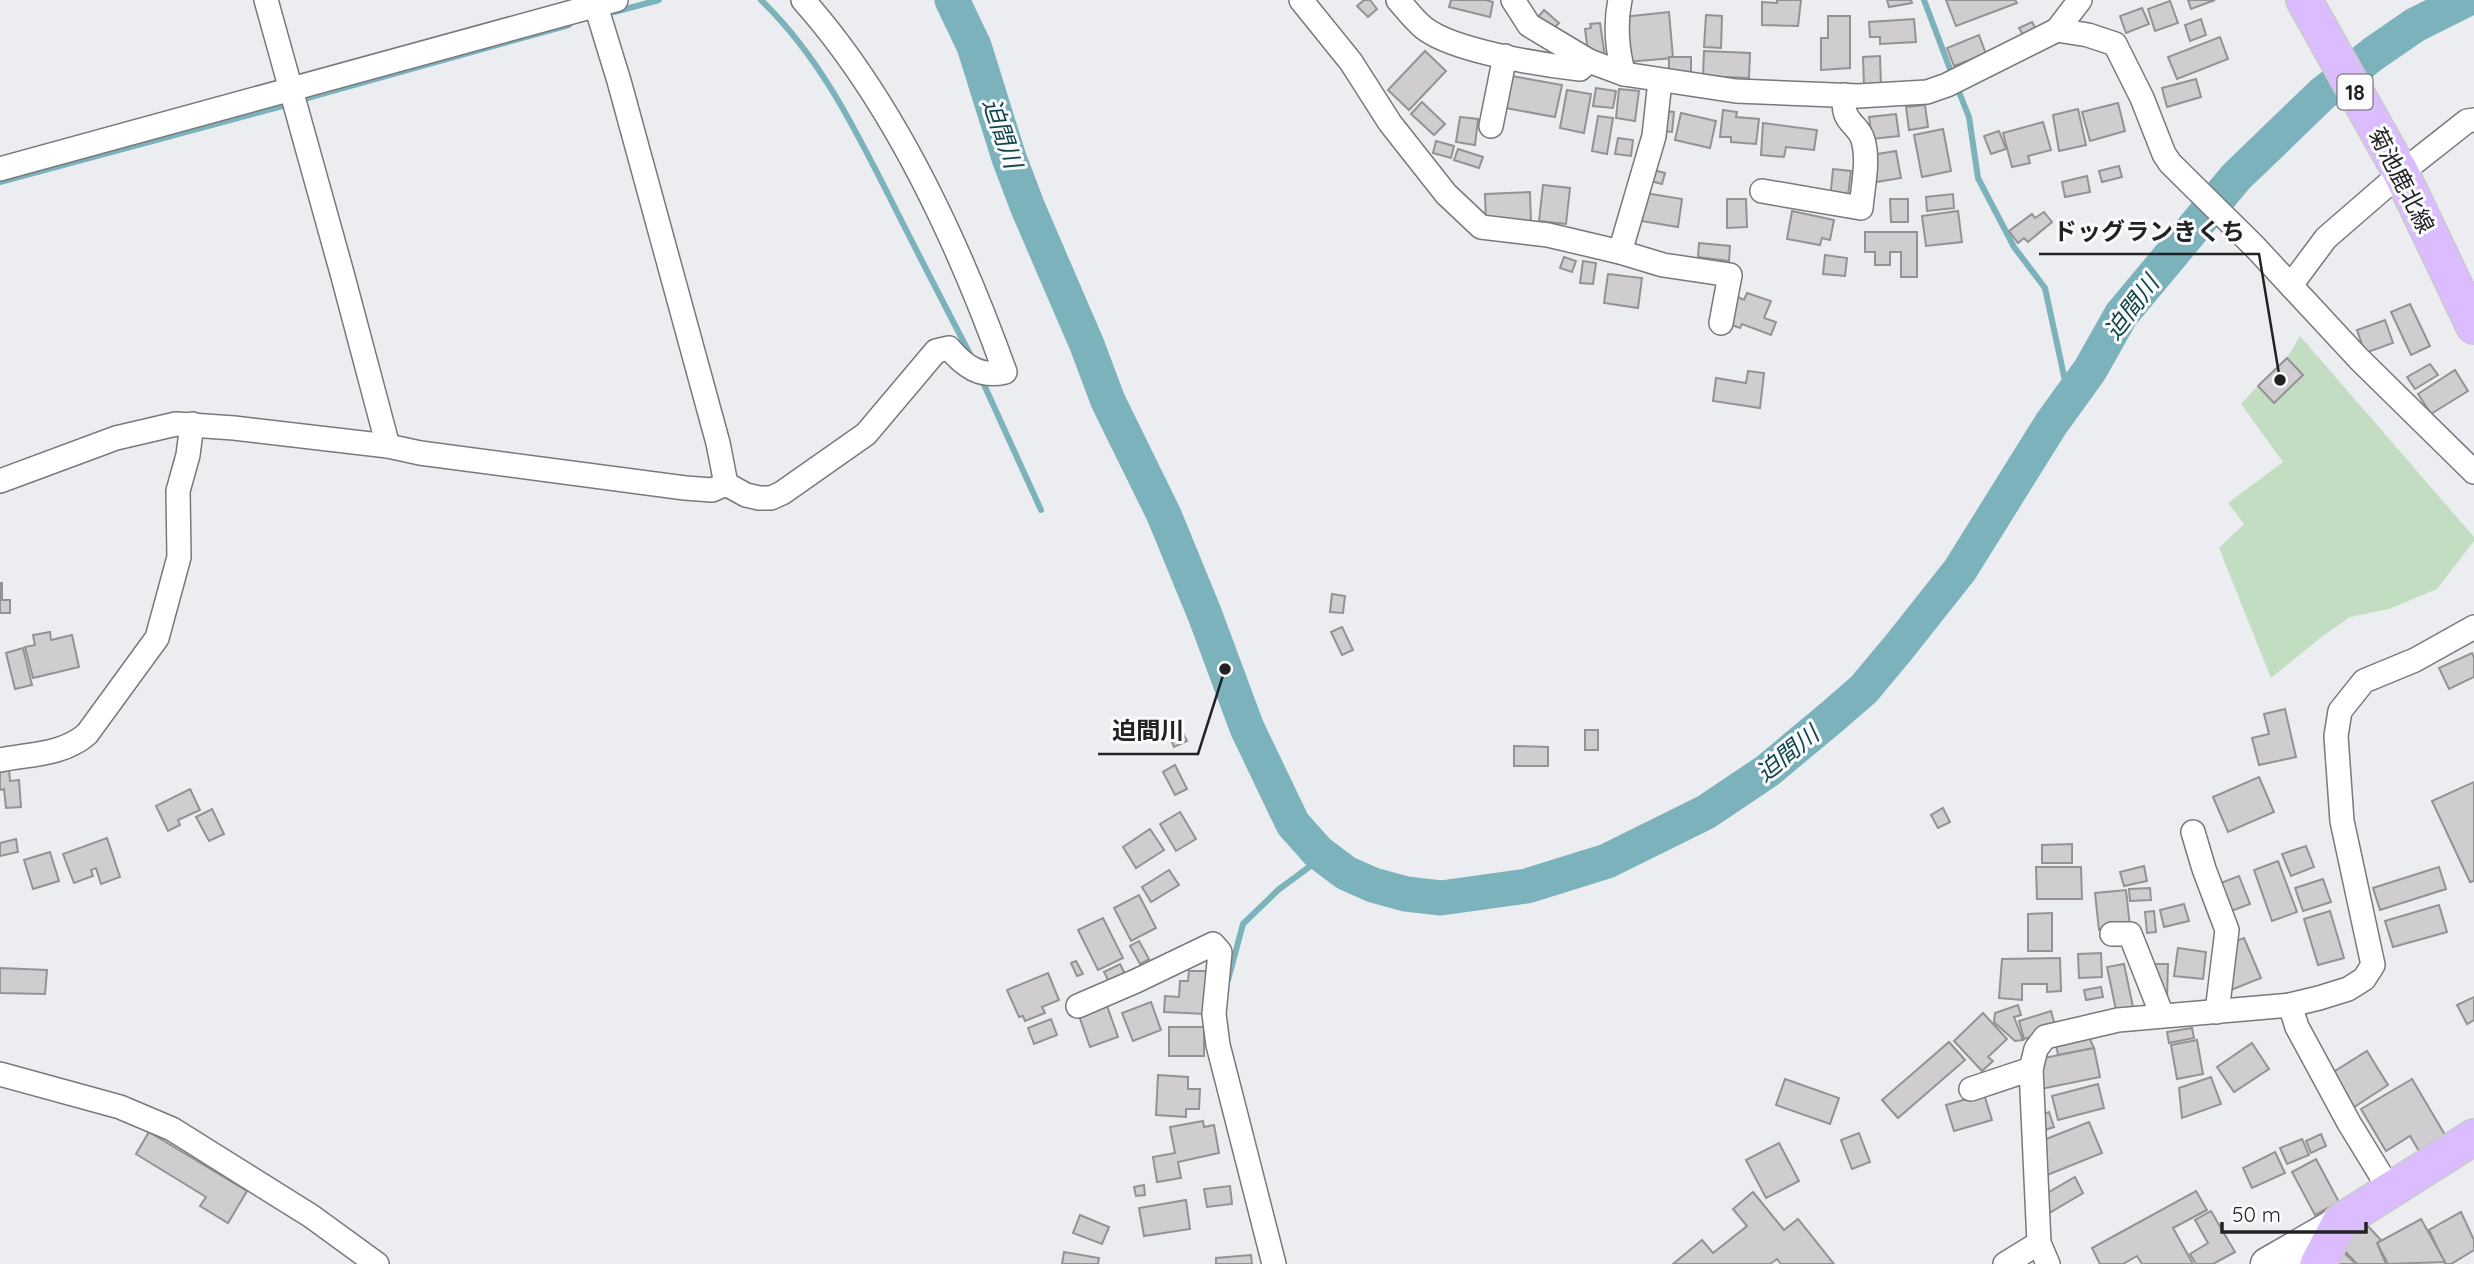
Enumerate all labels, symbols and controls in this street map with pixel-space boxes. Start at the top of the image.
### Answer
road number: 18 [2338,74,2372,110]
water label: 迫間川 [977,94,1030,175]
street label: 菊池鹿北線 [2363,122,2441,238]
callout: ドッグランきくち [2039,209,2259,254]
text: ドッグランきくち [2053,216,2245,246]
water label: 迫間川 [2097,267,2166,345]
callout: 迫間川 [1098,709,1198,754]
text: 迫間川 [1112,715,1184,745]
water label: 迫間川 [1750,717,1827,787]
scale bar [2222,1190,2366,1234]
text: 50 m [2232,1201,2281,1227]

